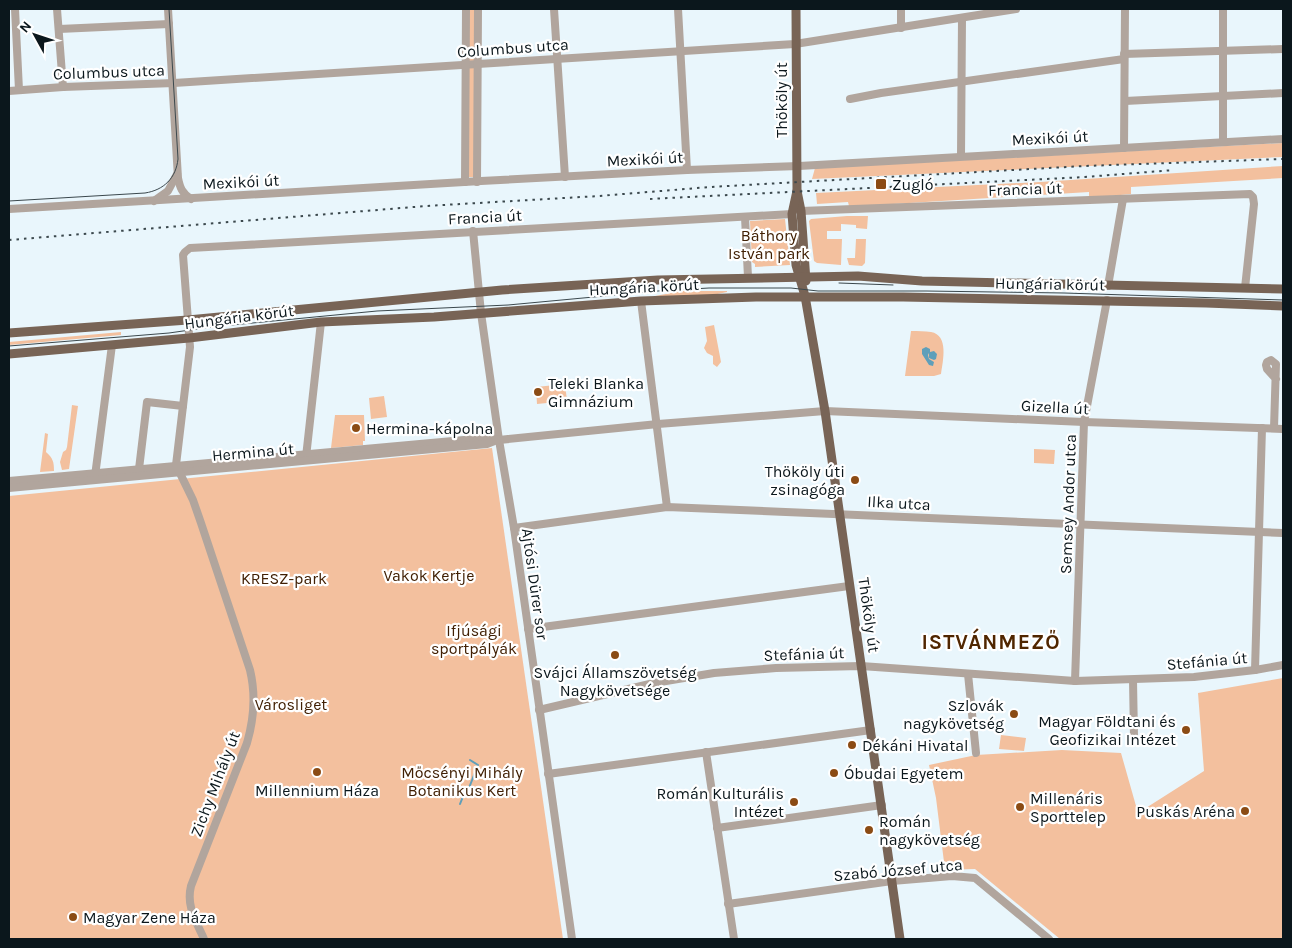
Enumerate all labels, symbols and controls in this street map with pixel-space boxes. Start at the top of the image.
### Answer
north arrow [10,10,60,60]
text: N [16,18,35,36]
street label: Columbus utca [457,35,569,61]
street label: Columbus utca [53,61,165,83]
street label: Thököly út [772,62,791,138]
street label: Mexikói út [1011,127,1089,149]
street label: Mexikói út [606,148,684,170]
street label: Mexikói út [202,171,280,193]
place label: Zugló [892,175,933,194]
marker: Zugló [874,177,888,191]
street label: Francia út [988,178,1062,200]
street label: Francia út [448,206,522,228]
park label: Báthory István park [728,226,810,263]
street label: Hungária körút [995,274,1105,294]
street label: Hungária körút [588,275,700,299]
street label: Hungária körút [183,301,295,333]
place label: Teleki Blanka Gimnázium [548,374,644,411]
marker: Teleki Blanka Gimnázium [532,386,544,398]
street label: Gizella út [1020,396,1090,418]
place label: Hermina-kápolna [366,419,493,438]
marker: Hermina-kápolna [350,422,362,434]
street label: Semsey Andor utca [1056,434,1080,574]
street label: Hermina út [211,439,295,465]
place label: Thököly úti zsinagóga [765,462,845,499]
marker: Thököly úti zsinagóga [849,474,861,486]
street label: Ilka utca [867,492,931,514]
street label: Ajtósi Dürer sor [518,527,552,641]
park label: Vakok Kertje [384,566,474,585]
park label: KRESZ-park [241,569,327,588]
street label: Thököly út [854,576,884,654]
park label: Ifjúsági sportpályák [431,621,517,658]
district label: ISTVÁNMEZŐ [921,628,1061,654]
street label: Stefánia út [763,643,845,665]
street label: Stefánia út [1166,648,1248,674]
marker: Svájci Államszövetség Nagykövetsége [609,649,621,661]
place label: Svájci Államszövetség Nagykövetsége [534,663,696,700]
park label: Városliget [255,695,327,714]
place label: Szlovák nagykövetség [903,696,1004,733]
marker: Szlovák nagykövetség [1008,708,1020,720]
place label: Magyar Földtani és Geofizikai Intézet [1038,712,1176,749]
marker: Magyar Földtani és Geofizikai Intézet [1180,724,1192,736]
street label: Zichy Mihály út [186,728,244,840]
place label: Dékáni Hivatal [862,736,968,755]
marker: Dékáni Hivatal [846,739,858,751]
park label: Mőcsényi Mihály Botanikus Kert [401,763,523,800]
place label: Óbudai Egyetem [844,764,964,783]
marker: Millennium Háza [311,766,323,778]
marker: Óbudai Egyetem [828,767,840,779]
place label: Millennium Háza [255,781,379,800]
place label: Román Kulturális Intézet [656,784,784,821]
place label: Millenáris Sporttelep [1030,789,1106,826]
marker: Román Kulturális Intézet [788,796,800,808]
marker: Millenáris Sporttelep [1014,801,1026,813]
place label: Puskás Aréna [1136,802,1235,821]
marker: Puskás Aréna [1239,805,1251,817]
place label: Román nagykövetség [879,812,980,849]
marker: Román nagykövetség [863,824,875,836]
street label: Szabó József utca [833,855,963,885]
place label: Magyar Zene Háza [83,908,216,927]
marker: Magyar Zene Háza [67,911,79,923]

